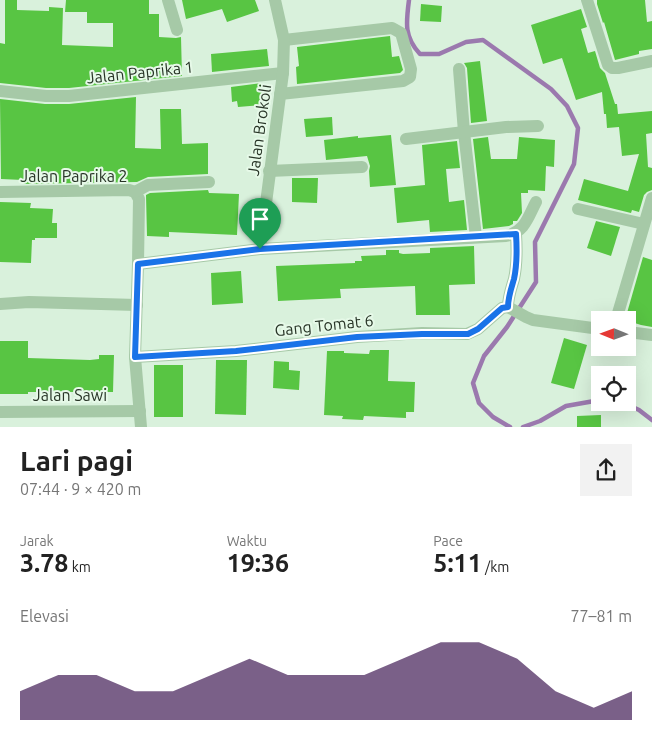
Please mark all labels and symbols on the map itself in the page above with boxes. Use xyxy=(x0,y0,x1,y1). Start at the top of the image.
street label: Jalan Paprika 1 xyxy=(86,57,194,87)
street label: Jalan Brokoli xyxy=(244,83,274,177)
street label: Jalan Paprika 2 xyxy=(20,167,128,185)
pin xyxy=(239,198,281,249)
street label: Gang Tomat 6 xyxy=(274,311,374,339)
north arrow xyxy=(591,311,636,356)
street label: Jalan Sawi xyxy=(33,386,107,404)

